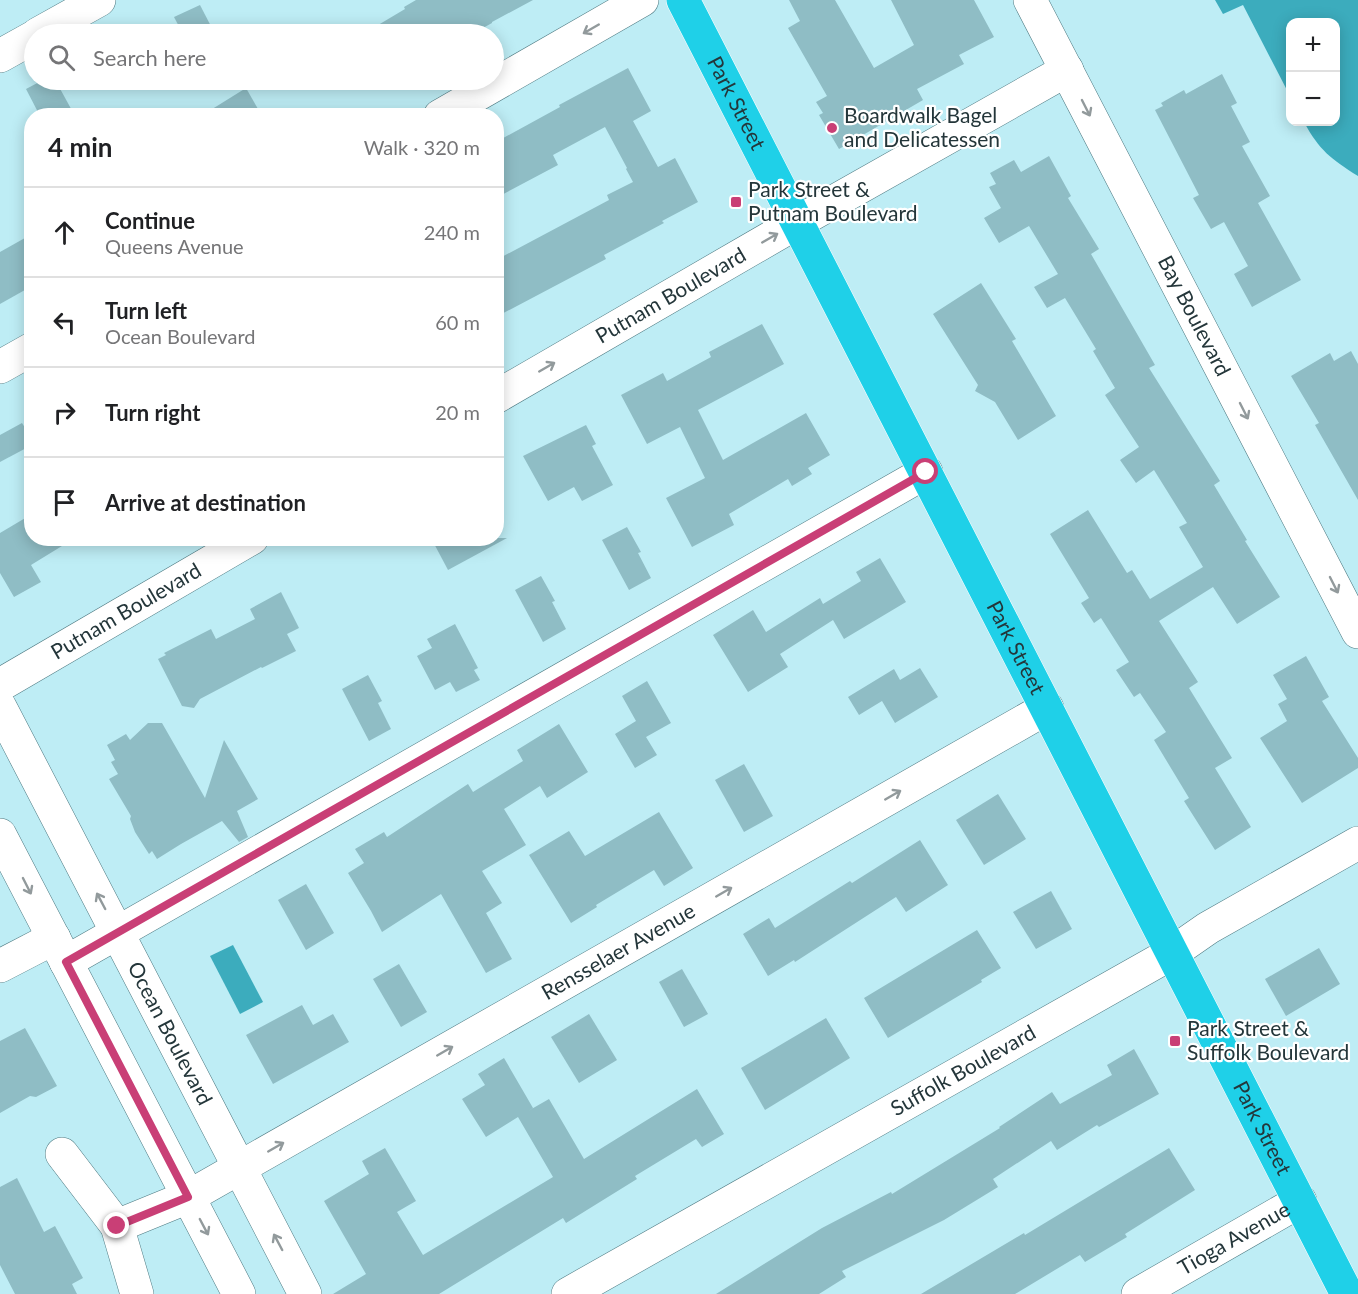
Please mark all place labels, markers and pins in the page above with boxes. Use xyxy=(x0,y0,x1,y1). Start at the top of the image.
place label: Boardwalk Bagel and Delicatessen xyxy=(844,102,1000,151)
marker: Boardwalk Bagel and Delicatessen xyxy=(825,121,839,135)
place label: Park Street & Putnam Boulevard xyxy=(748,176,917,225)
marker: Park Street & Putnam Boulevard xyxy=(729,195,743,209)
place label: Park Street & Suffolk Boulevard xyxy=(1187,1015,1349,1064)
marker: Park Street & Suffolk Boulevard xyxy=(1168,1034,1182,1048)

